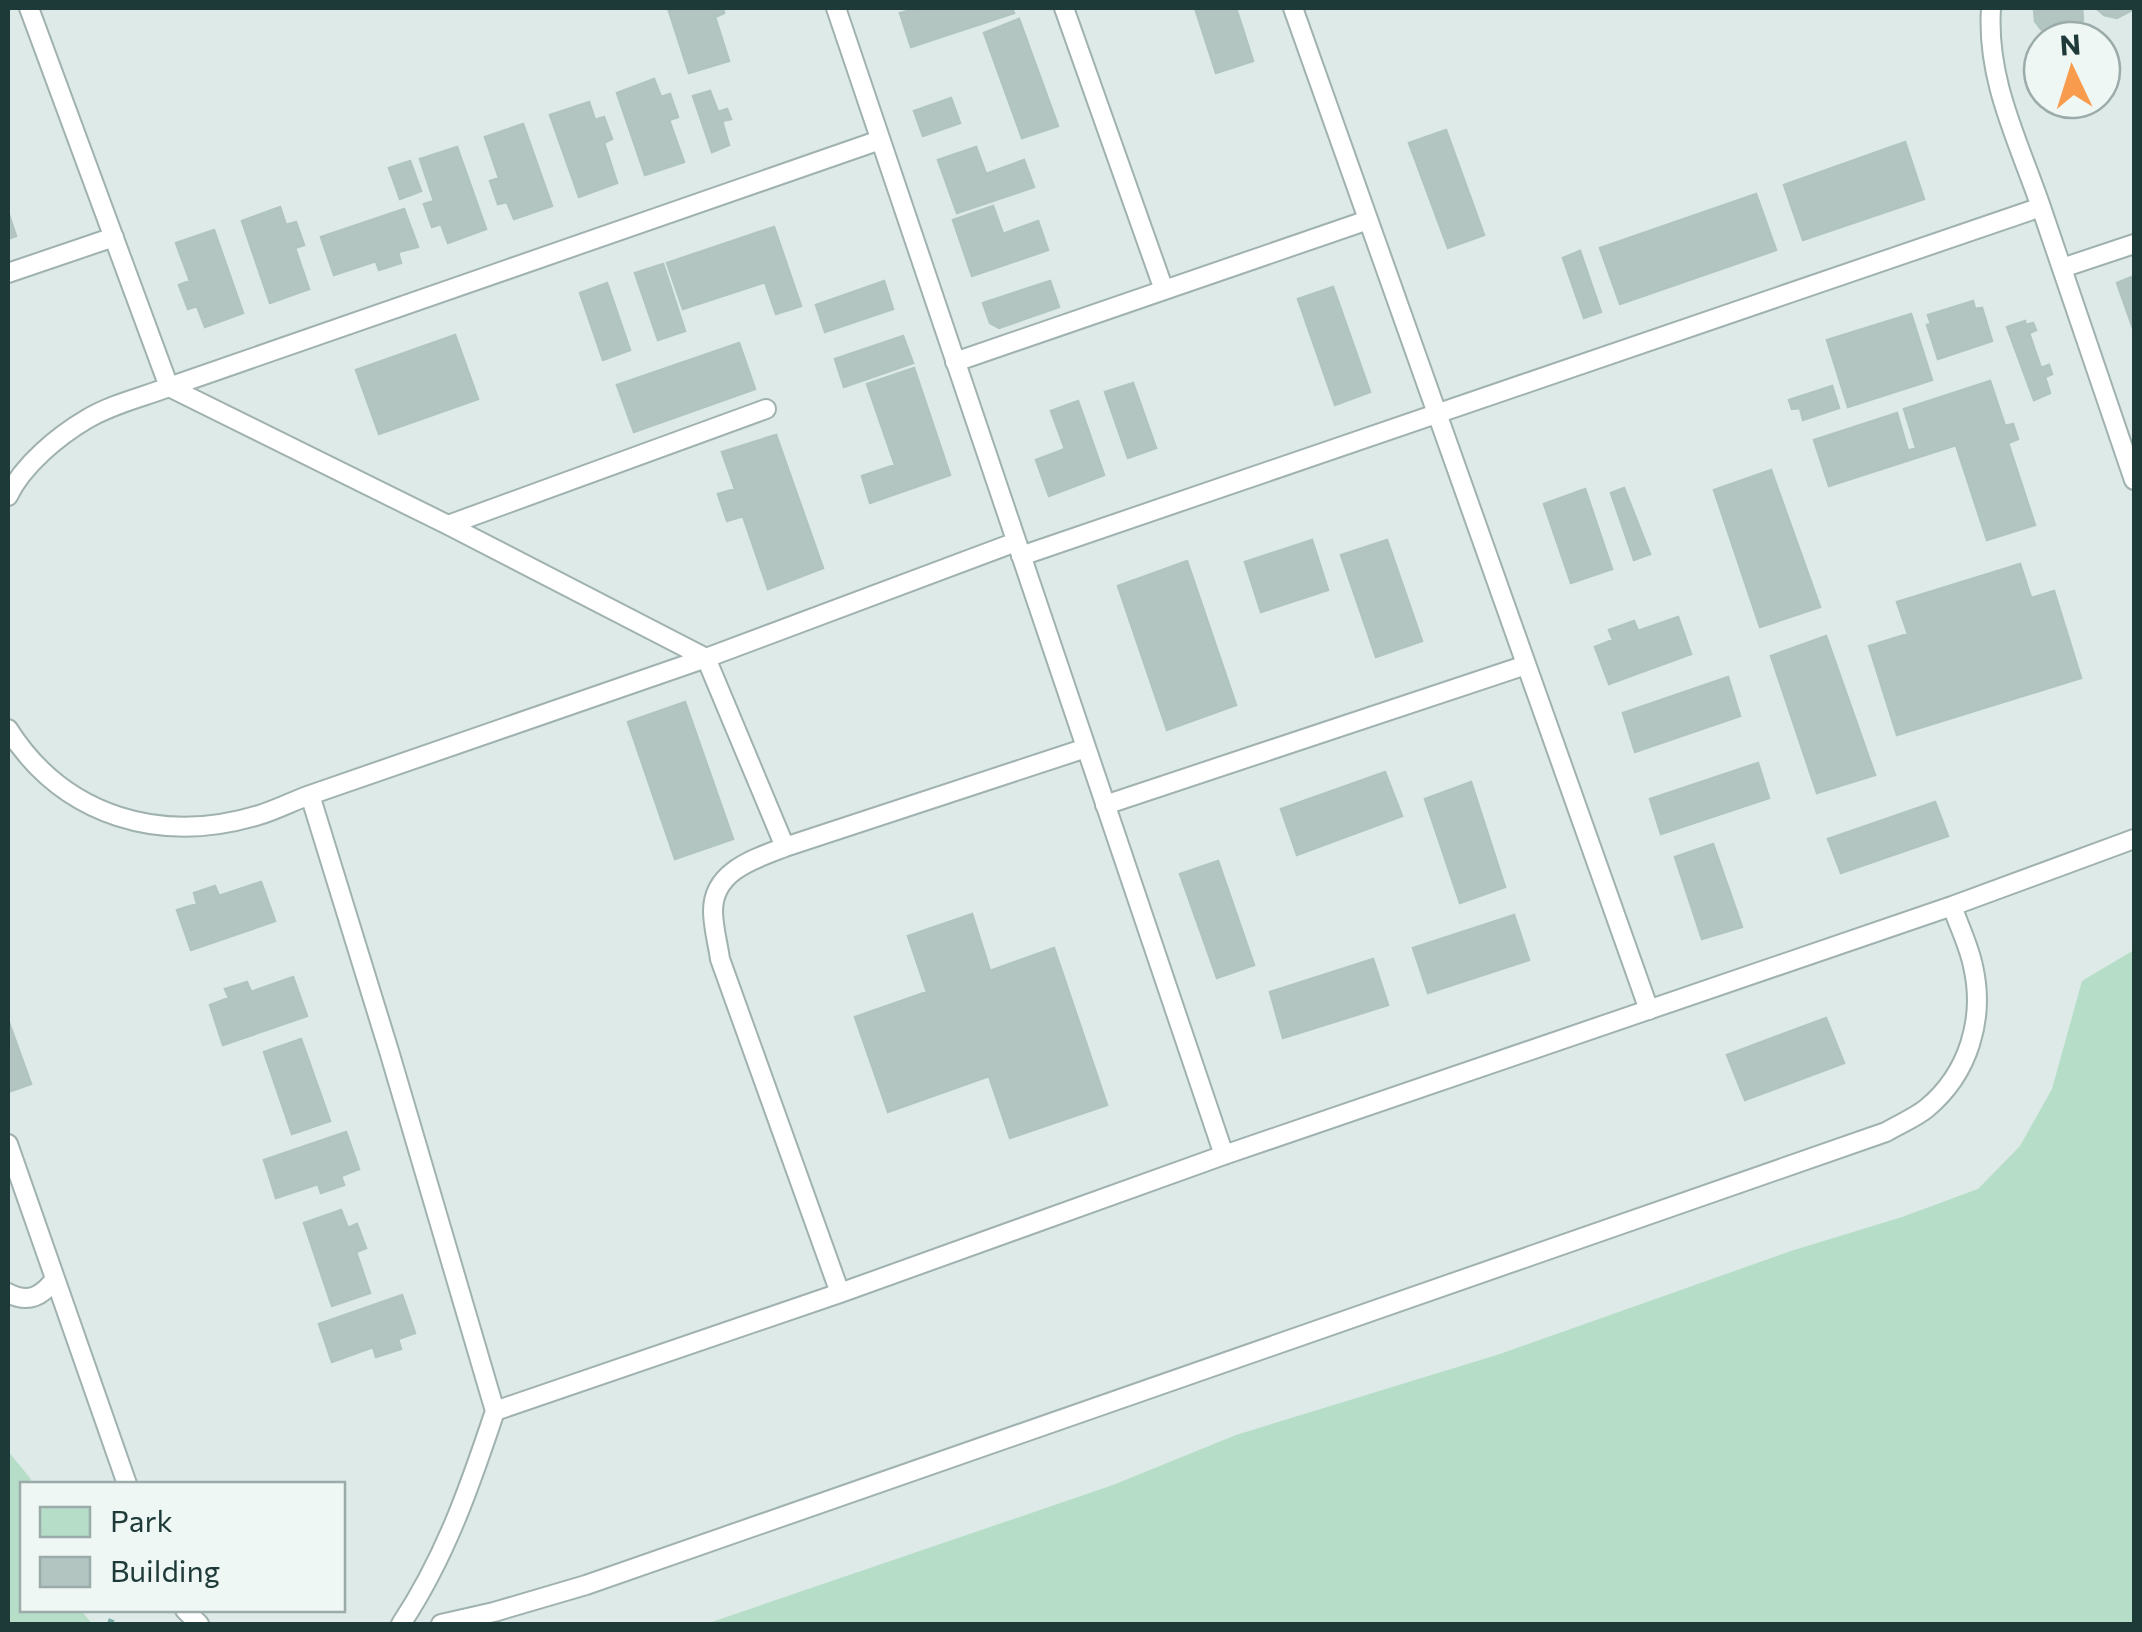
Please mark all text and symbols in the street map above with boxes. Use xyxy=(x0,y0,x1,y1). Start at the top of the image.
north arrow xyxy=(2022,20,2122,120)
text: N xyxy=(2059,26,2082,62)
legend xyxy=(20,1482,345,1612)
text: Park xyxy=(110,1501,173,1538)
text: Building xyxy=(110,1551,220,1588)

